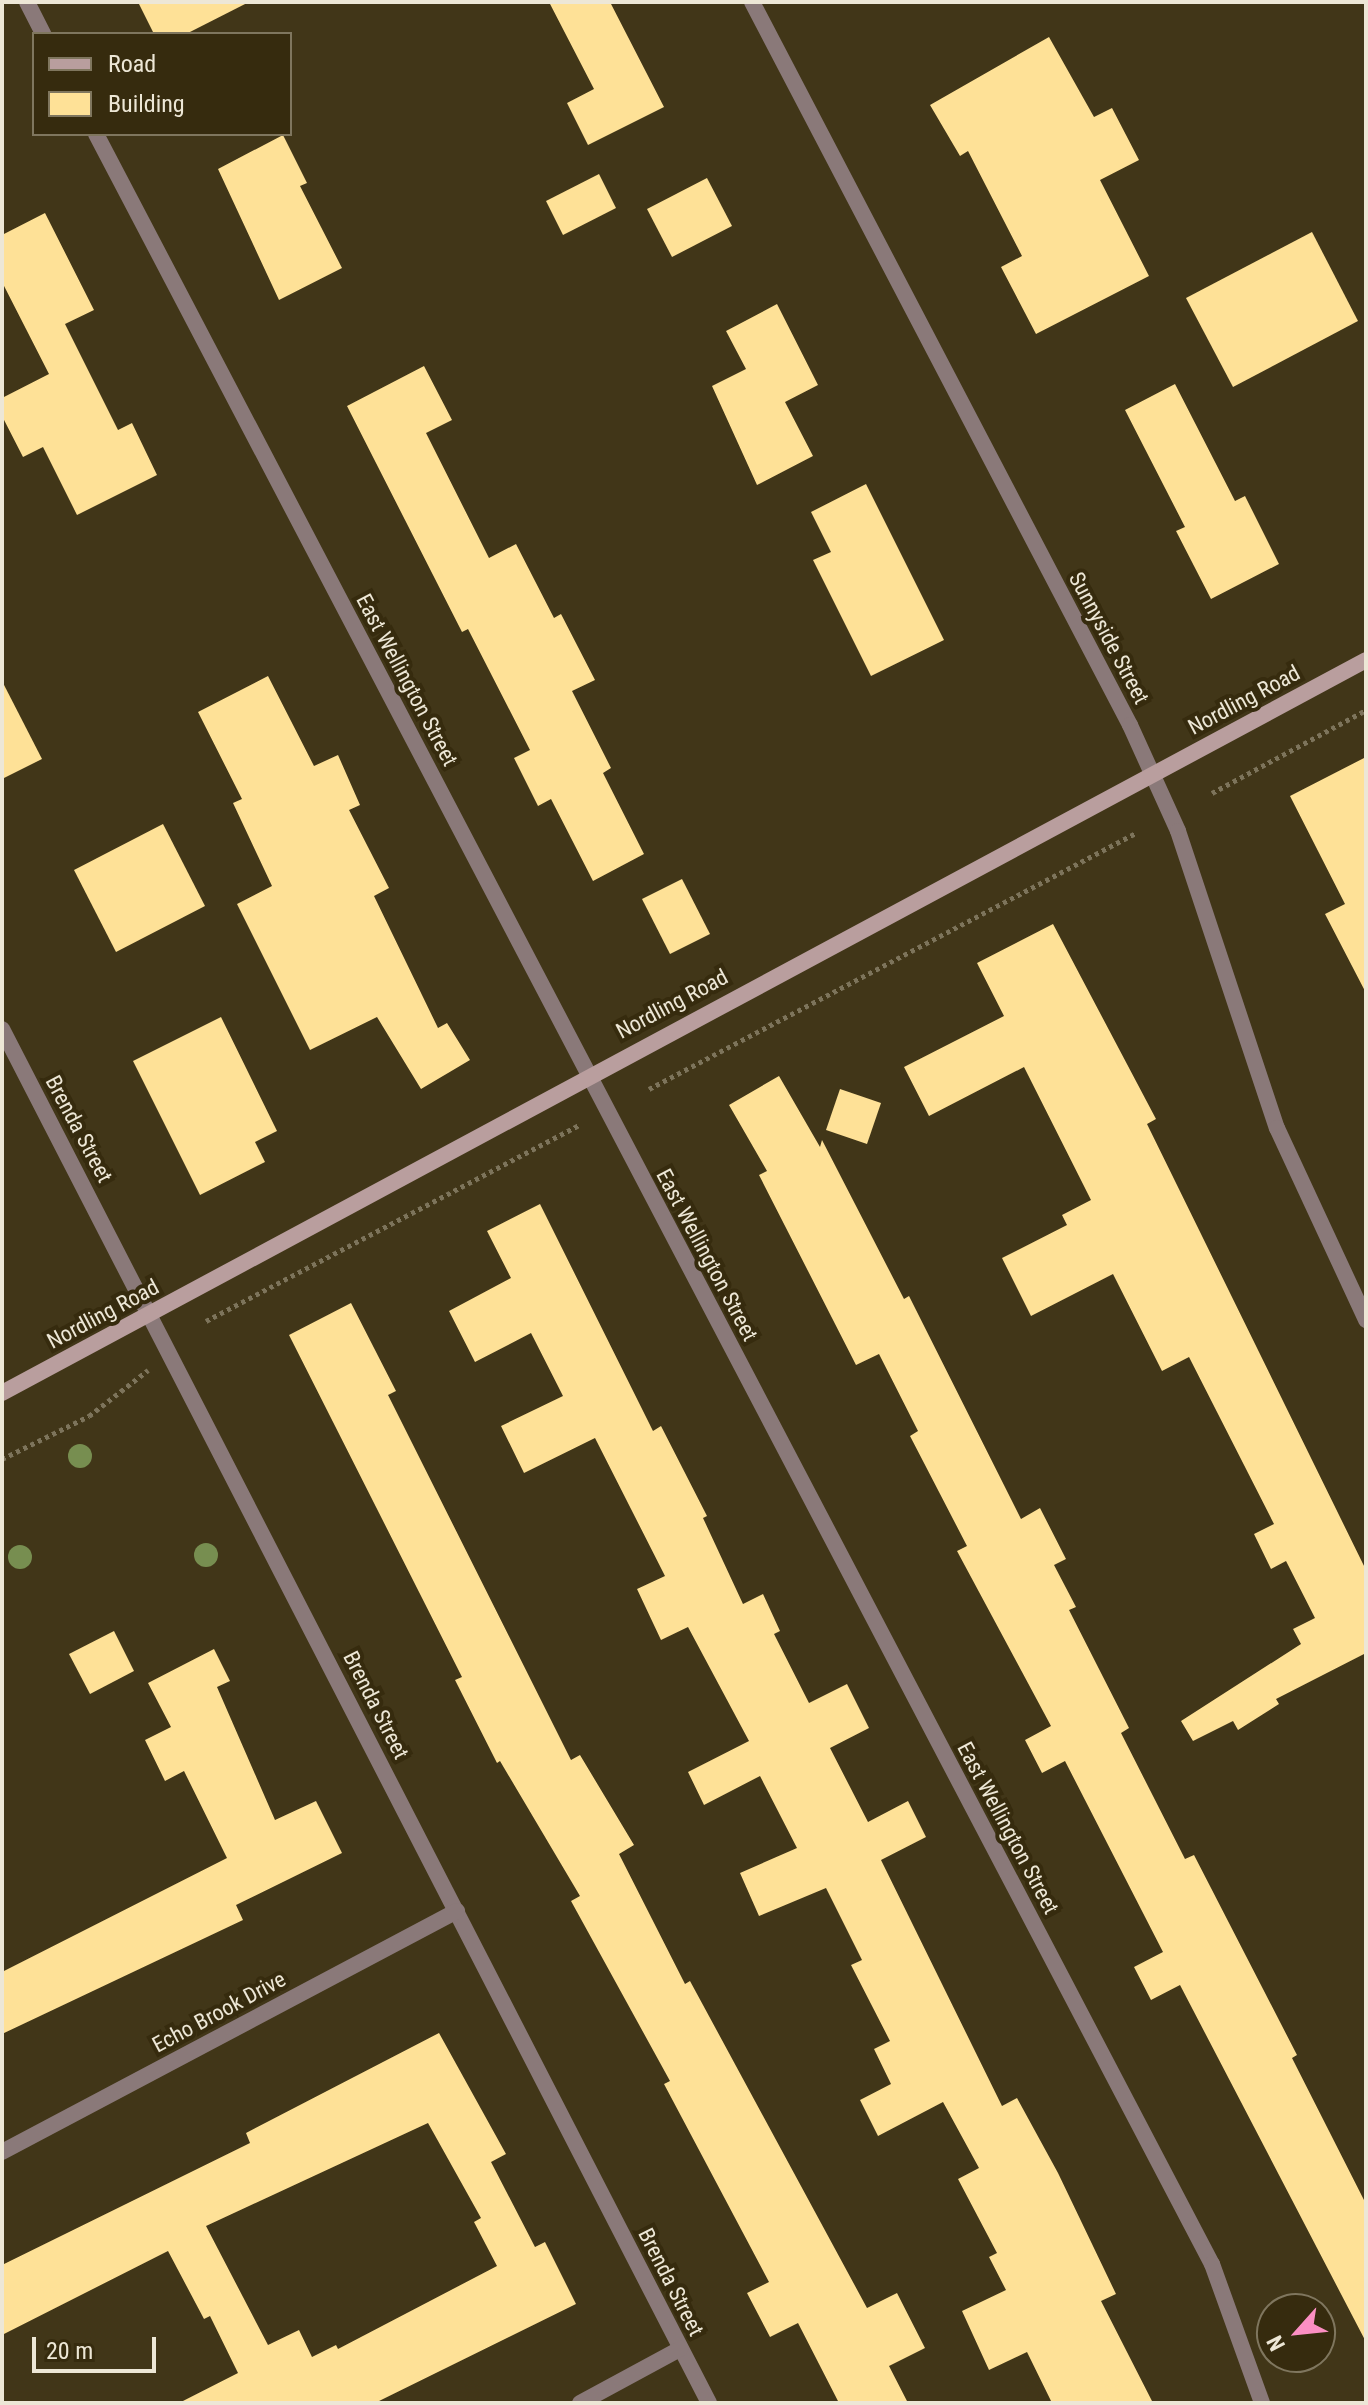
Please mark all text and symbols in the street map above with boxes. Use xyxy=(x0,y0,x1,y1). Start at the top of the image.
legend xyxy=(32,32,292,136)
text: Road xyxy=(108,50,156,78)
text: Building xyxy=(108,90,185,118)
street label: Sunnyside Street xyxy=(1063,568,1155,708)
street label: East Wellington Street xyxy=(350,589,464,771)
street label: Nordling Road xyxy=(1184,659,1304,741)
street label: Nordling Road xyxy=(612,963,732,1045)
street label: Brenda Street xyxy=(40,1071,118,1187)
street label: East Wellington Street xyxy=(650,1164,764,1346)
street label: Nordling Road xyxy=(43,1273,163,1355)
street label: Brenda Street xyxy=(338,1647,414,1763)
street label: East Wellington Street xyxy=(951,1737,1065,1919)
street label: Echo Brook Drive xyxy=(148,1966,290,2058)
street label: Brenda Street xyxy=(633,2224,709,2340)
north arrow xyxy=(1256,2293,1336,2373)
scale bar xyxy=(36,2321,160,2371)
text: N xyxy=(1262,2332,1290,2355)
text: 20 m xyxy=(46,2337,93,2365)

